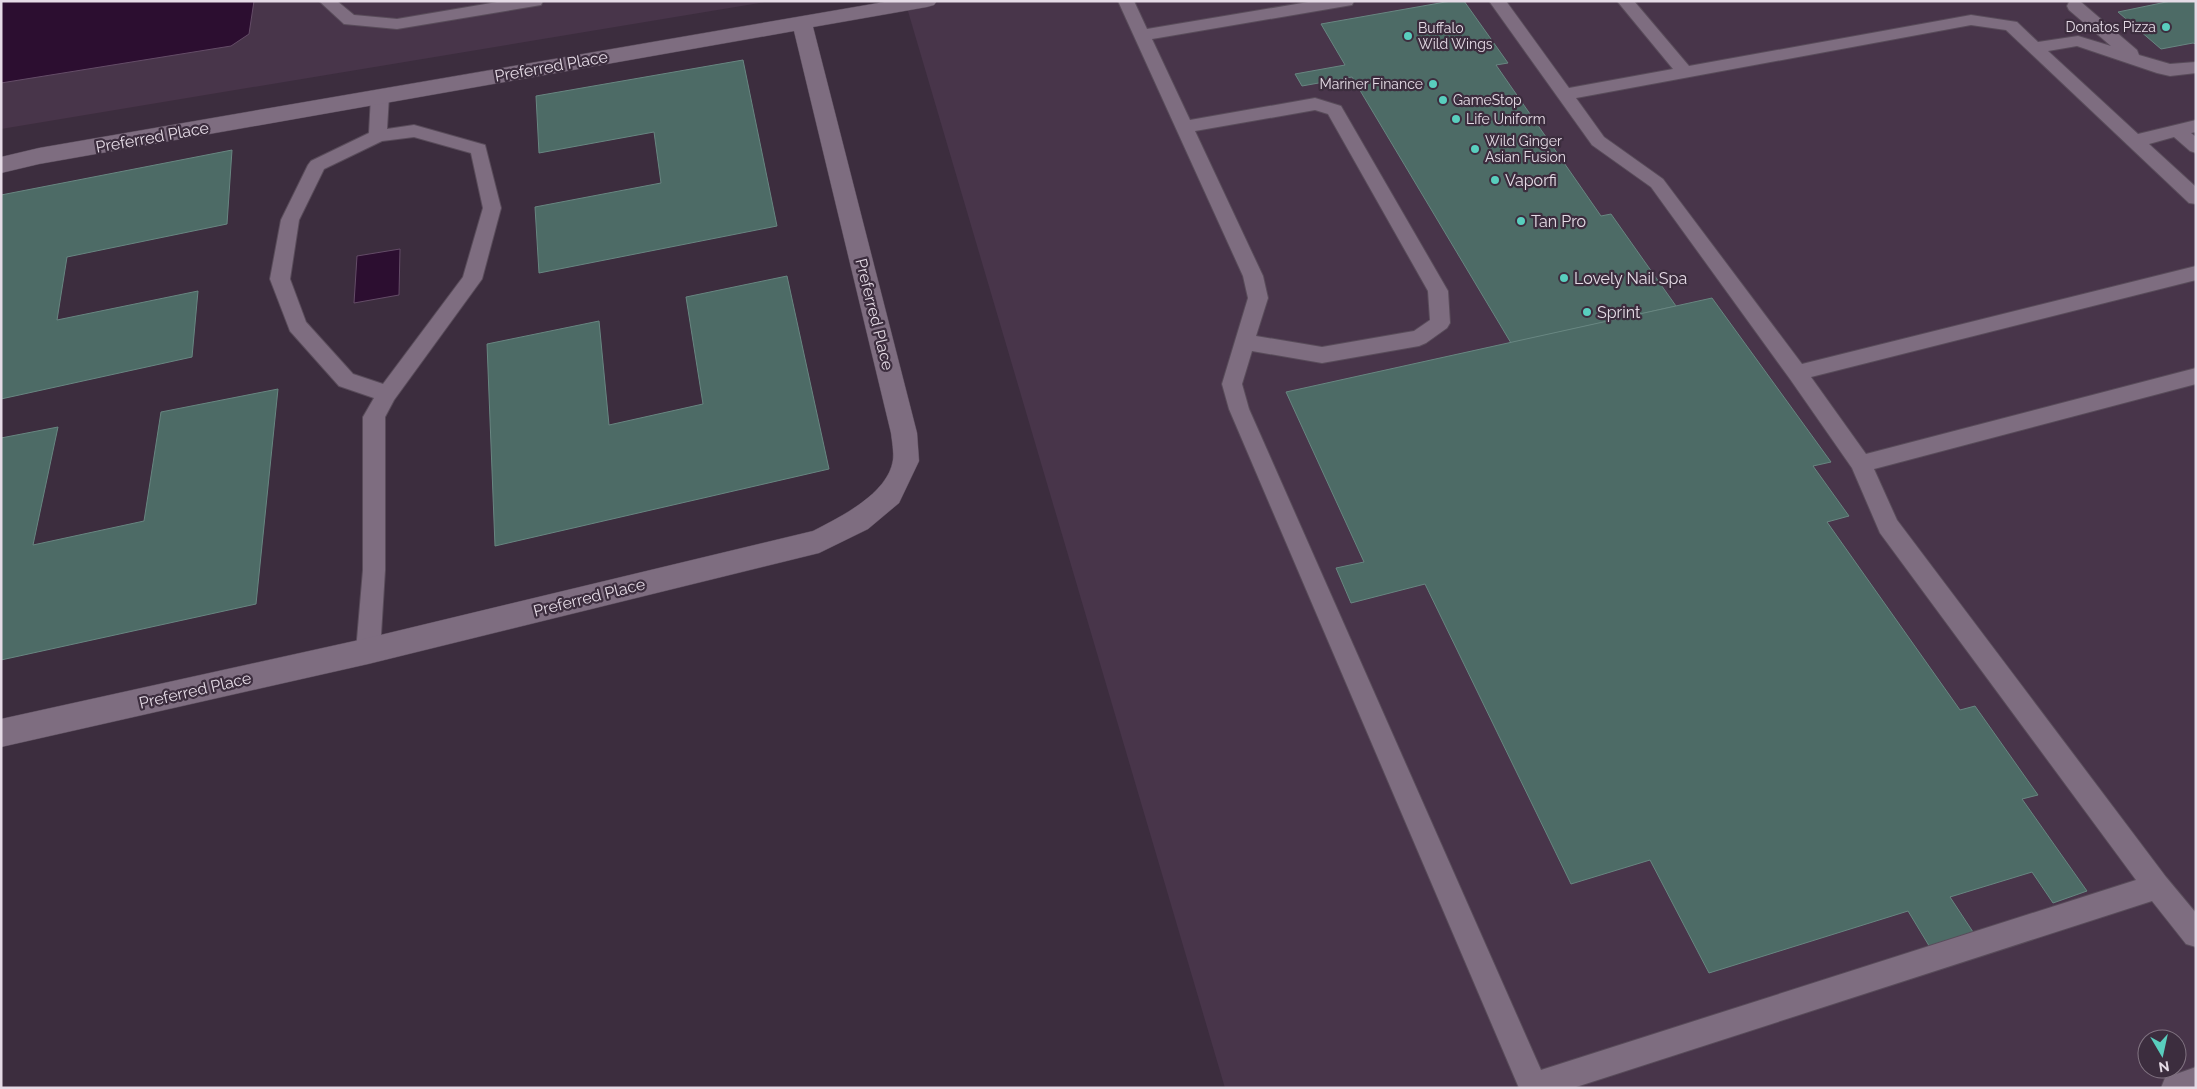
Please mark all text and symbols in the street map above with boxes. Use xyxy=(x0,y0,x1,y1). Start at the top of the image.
place label: Donatos Pizza xyxy=(2066,19,2156,35)
place label: Buffalo Wild Wings xyxy=(1418,20,1493,52)
marker: Donatos Pizza xyxy=(2160,21,2172,33)
marker: Buffalo Wild Wings xyxy=(1402,30,1414,42)
street label: Preferred Place xyxy=(493,47,609,86)
place label: Mariner Finance xyxy=(1320,76,1423,92)
marker: Mariner Finance xyxy=(1427,78,1439,90)
place label: GameStop xyxy=(1453,92,1522,108)
marker: GameStop xyxy=(1437,94,1449,106)
place label: Life Uniform xyxy=(1466,111,1546,127)
marker: Life Uniform xyxy=(1450,113,1462,125)
street label: Preferred Place xyxy=(94,118,210,157)
place label: Wild Ginger Asian Fusion xyxy=(1485,133,1566,165)
marker: Wild Ginger Asian Fusion xyxy=(1469,143,1481,155)
place label: Vaporfi xyxy=(1505,171,1557,190)
marker: Vaporfi xyxy=(1489,174,1501,186)
place label: Tan Pro xyxy=(1531,212,1586,231)
marker: Tan Pro xyxy=(1515,215,1527,227)
street label: Preferred Place xyxy=(851,256,898,372)
place label: Lovely Nail Spa xyxy=(1574,269,1687,288)
marker: Lovely Nail Spa xyxy=(1558,272,1570,284)
place label: Sprint xyxy=(1597,303,1641,322)
marker: Sprint xyxy=(1581,306,1593,318)
street label: Preferred Place xyxy=(531,574,647,621)
street label: Preferred Place xyxy=(137,668,253,713)
north arrow xyxy=(2137,1029,2187,1079)
text: N xyxy=(2158,1058,2171,1076)

